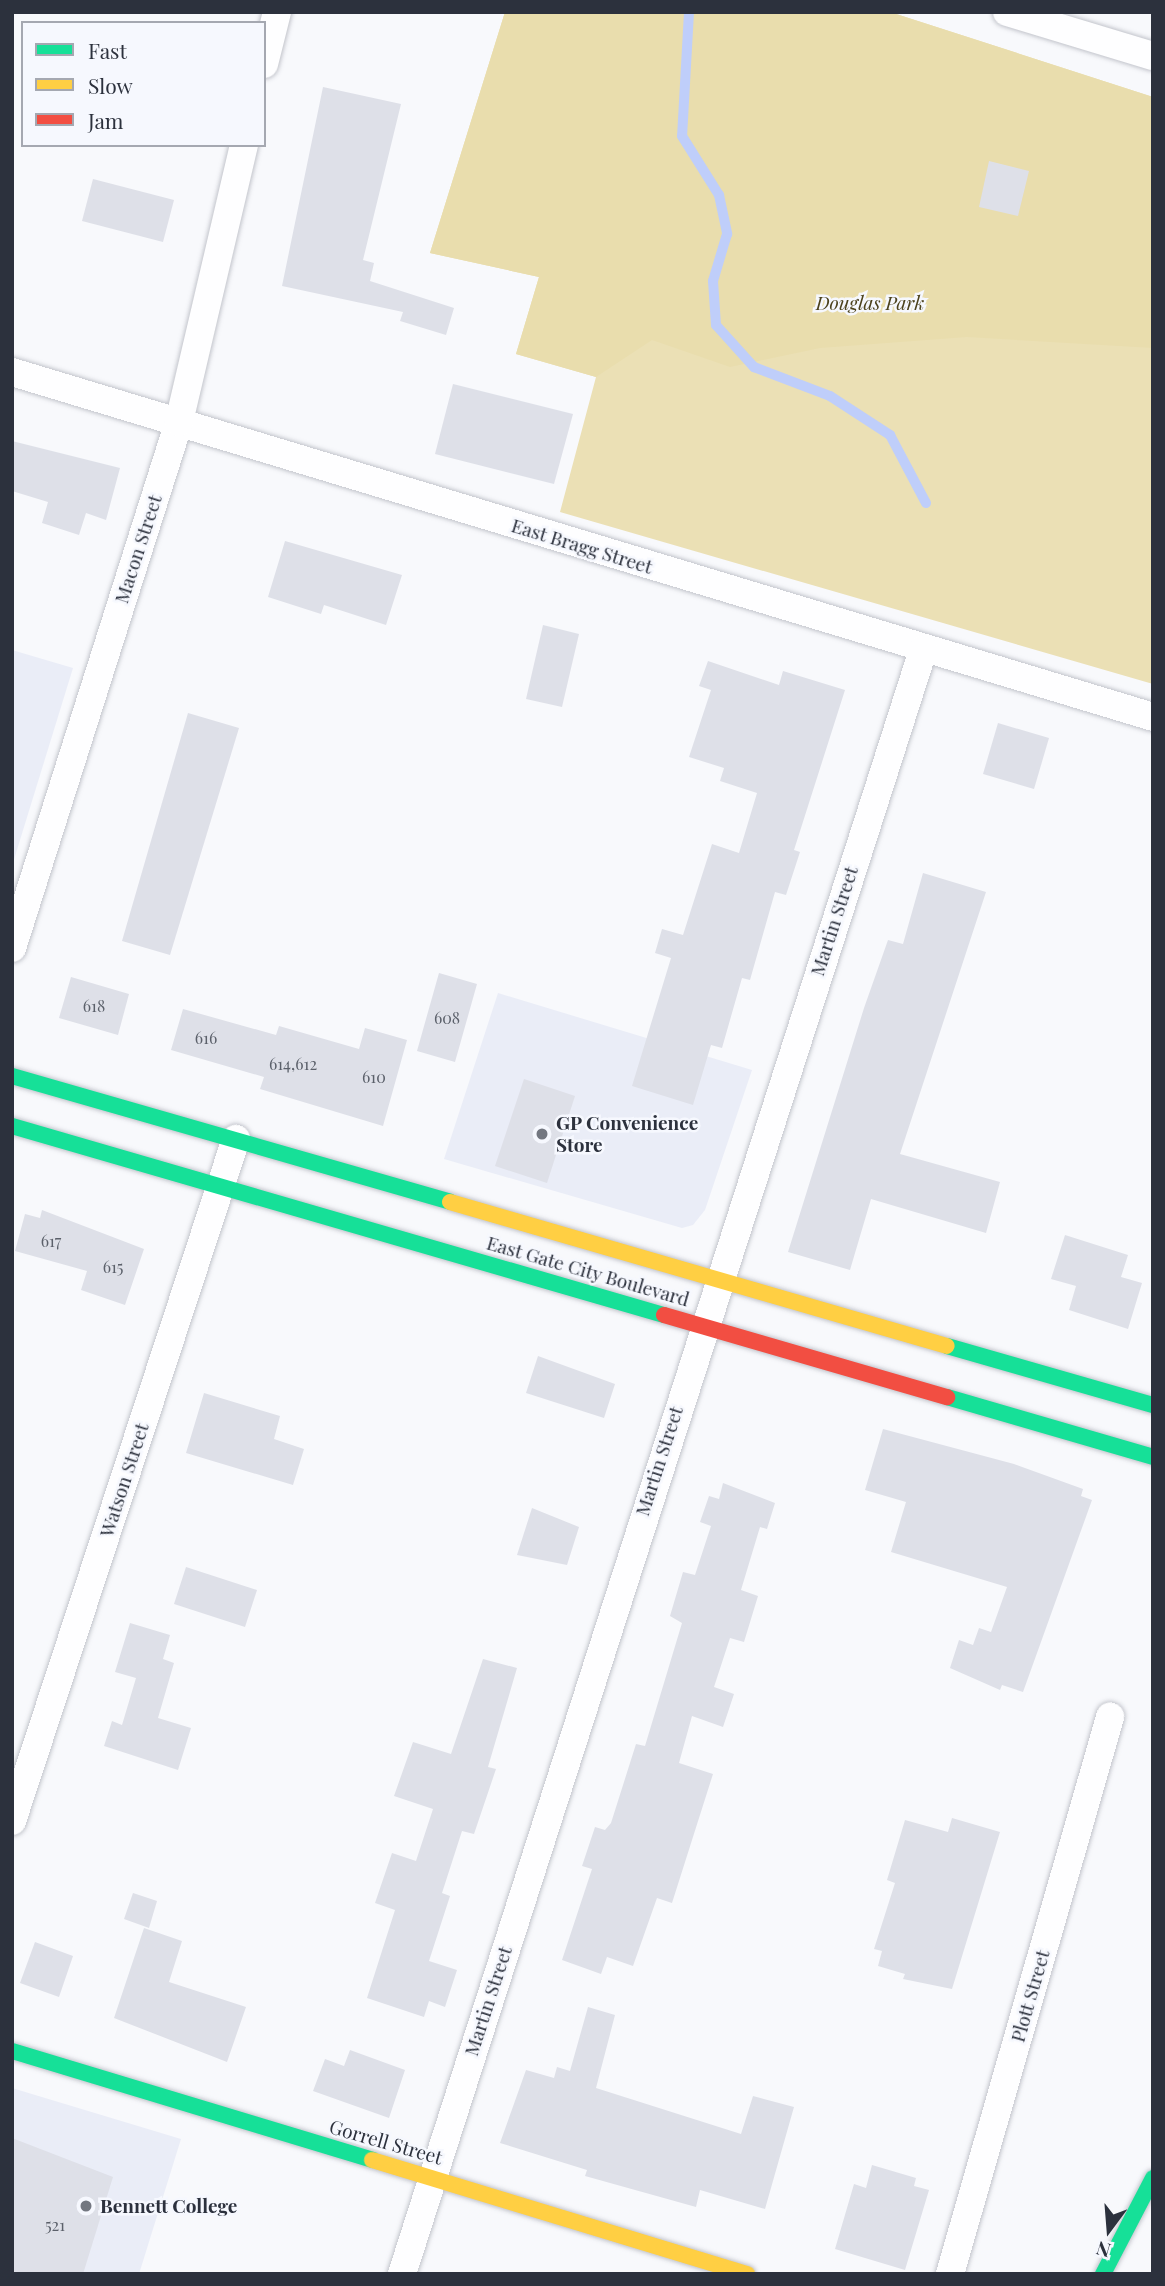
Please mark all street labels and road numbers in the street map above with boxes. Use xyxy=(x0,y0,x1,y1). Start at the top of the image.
street label: Macon Street xyxy=(110,492,166,606)
street label: East Bragg Street xyxy=(509,514,655,578)
street label: Martin Street xyxy=(806,863,862,979)
street label: East Gate City Boulevard xyxy=(484,1231,692,1311)
street label: Martin Street xyxy=(631,1403,687,1519)
street label: Watson Street xyxy=(95,1420,153,1540)
street label: Martin Street xyxy=(460,1943,516,2059)
street label: Plott Street xyxy=(1006,1947,1054,2045)
street label: Gorrell Street xyxy=(327,2115,445,2169)

